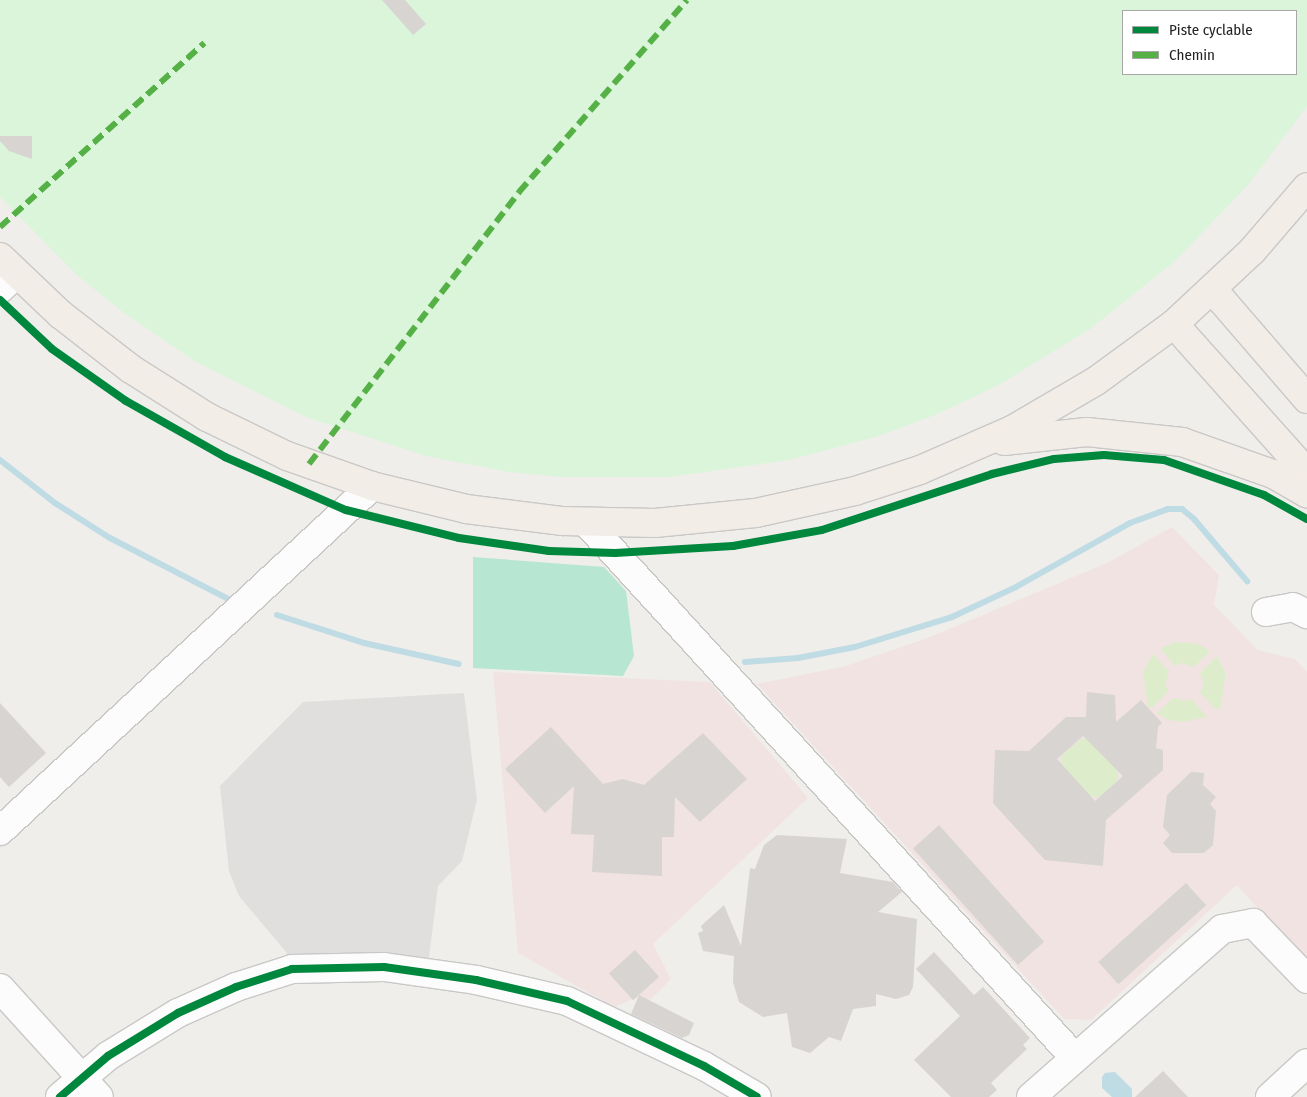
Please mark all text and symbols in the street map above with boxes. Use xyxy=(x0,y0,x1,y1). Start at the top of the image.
legend xyxy=(1122,10,1297,75)
text: Piste cyclable xyxy=(1169,21,1253,39)
text: Chemin xyxy=(1169,46,1215,64)

